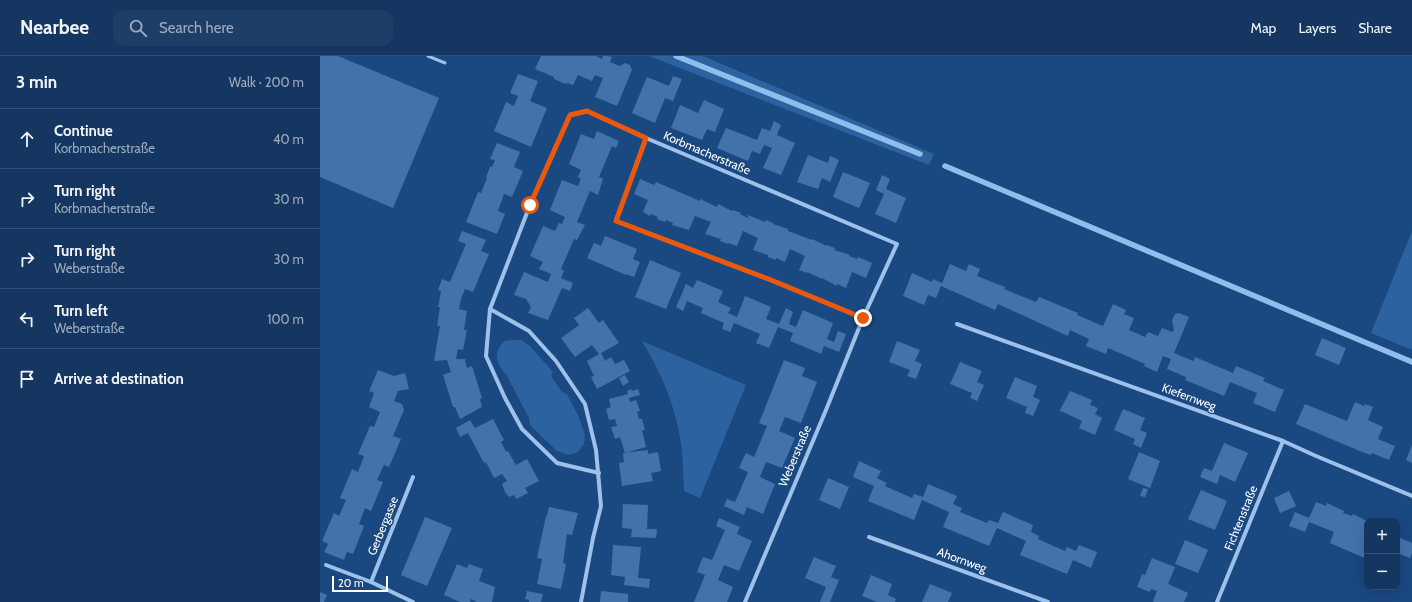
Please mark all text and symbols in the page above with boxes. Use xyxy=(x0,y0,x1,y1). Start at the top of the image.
search box xyxy=(113,10,393,46)
text: Nearbee xyxy=(20,16,89,39)
icon: search xyxy=(127,17,149,39)
text: Search here xyxy=(159,19,234,37)
text: Map xyxy=(1251,19,1276,37)
text: Layers xyxy=(1298,19,1336,37)
text: Share xyxy=(1358,19,1392,37)
text: 3 min xyxy=(16,72,57,92)
text: Walk · 200 m xyxy=(229,74,304,90)
text: Continue xyxy=(54,122,113,140)
street label: Korbmacherstraße xyxy=(661,127,753,178)
icon: ahead xyxy=(16,128,38,150)
text: 40 m xyxy=(273,131,304,147)
text: Korbmacherstraße xyxy=(54,140,155,156)
text: Turn right xyxy=(54,182,115,200)
icon: right xyxy=(16,188,38,210)
text: 30 m xyxy=(274,191,304,207)
route start xyxy=(521,196,539,214)
text: Korbmacherstraße xyxy=(54,200,155,216)
text: Turn right xyxy=(54,242,115,260)
icon: right xyxy=(16,248,38,270)
text: 30 m xyxy=(274,251,304,267)
text: Weberstraße xyxy=(54,260,125,276)
text: Turn left xyxy=(54,302,108,320)
icon: left xyxy=(16,308,38,330)
route end xyxy=(854,309,872,327)
text: 100 m xyxy=(267,311,304,327)
text: Weberstraße xyxy=(54,320,125,336)
icon: arrive xyxy=(16,368,38,390)
text: Arrive at destination xyxy=(54,370,184,388)
street label: Kiefernweg xyxy=(1160,380,1219,414)
street label: Weberstraße xyxy=(775,423,814,489)
street label: Fichtenstraße xyxy=(1221,483,1260,553)
street label: Gerbergasse xyxy=(364,494,401,557)
map controls xyxy=(1364,518,1400,590)
button: + xyxy=(1364,518,1400,554)
street label: Ahornweg xyxy=(935,544,990,576)
button: − xyxy=(1364,554,1400,590)
scale bar xyxy=(332,574,388,593)
text: 20 m xyxy=(338,576,364,590)

